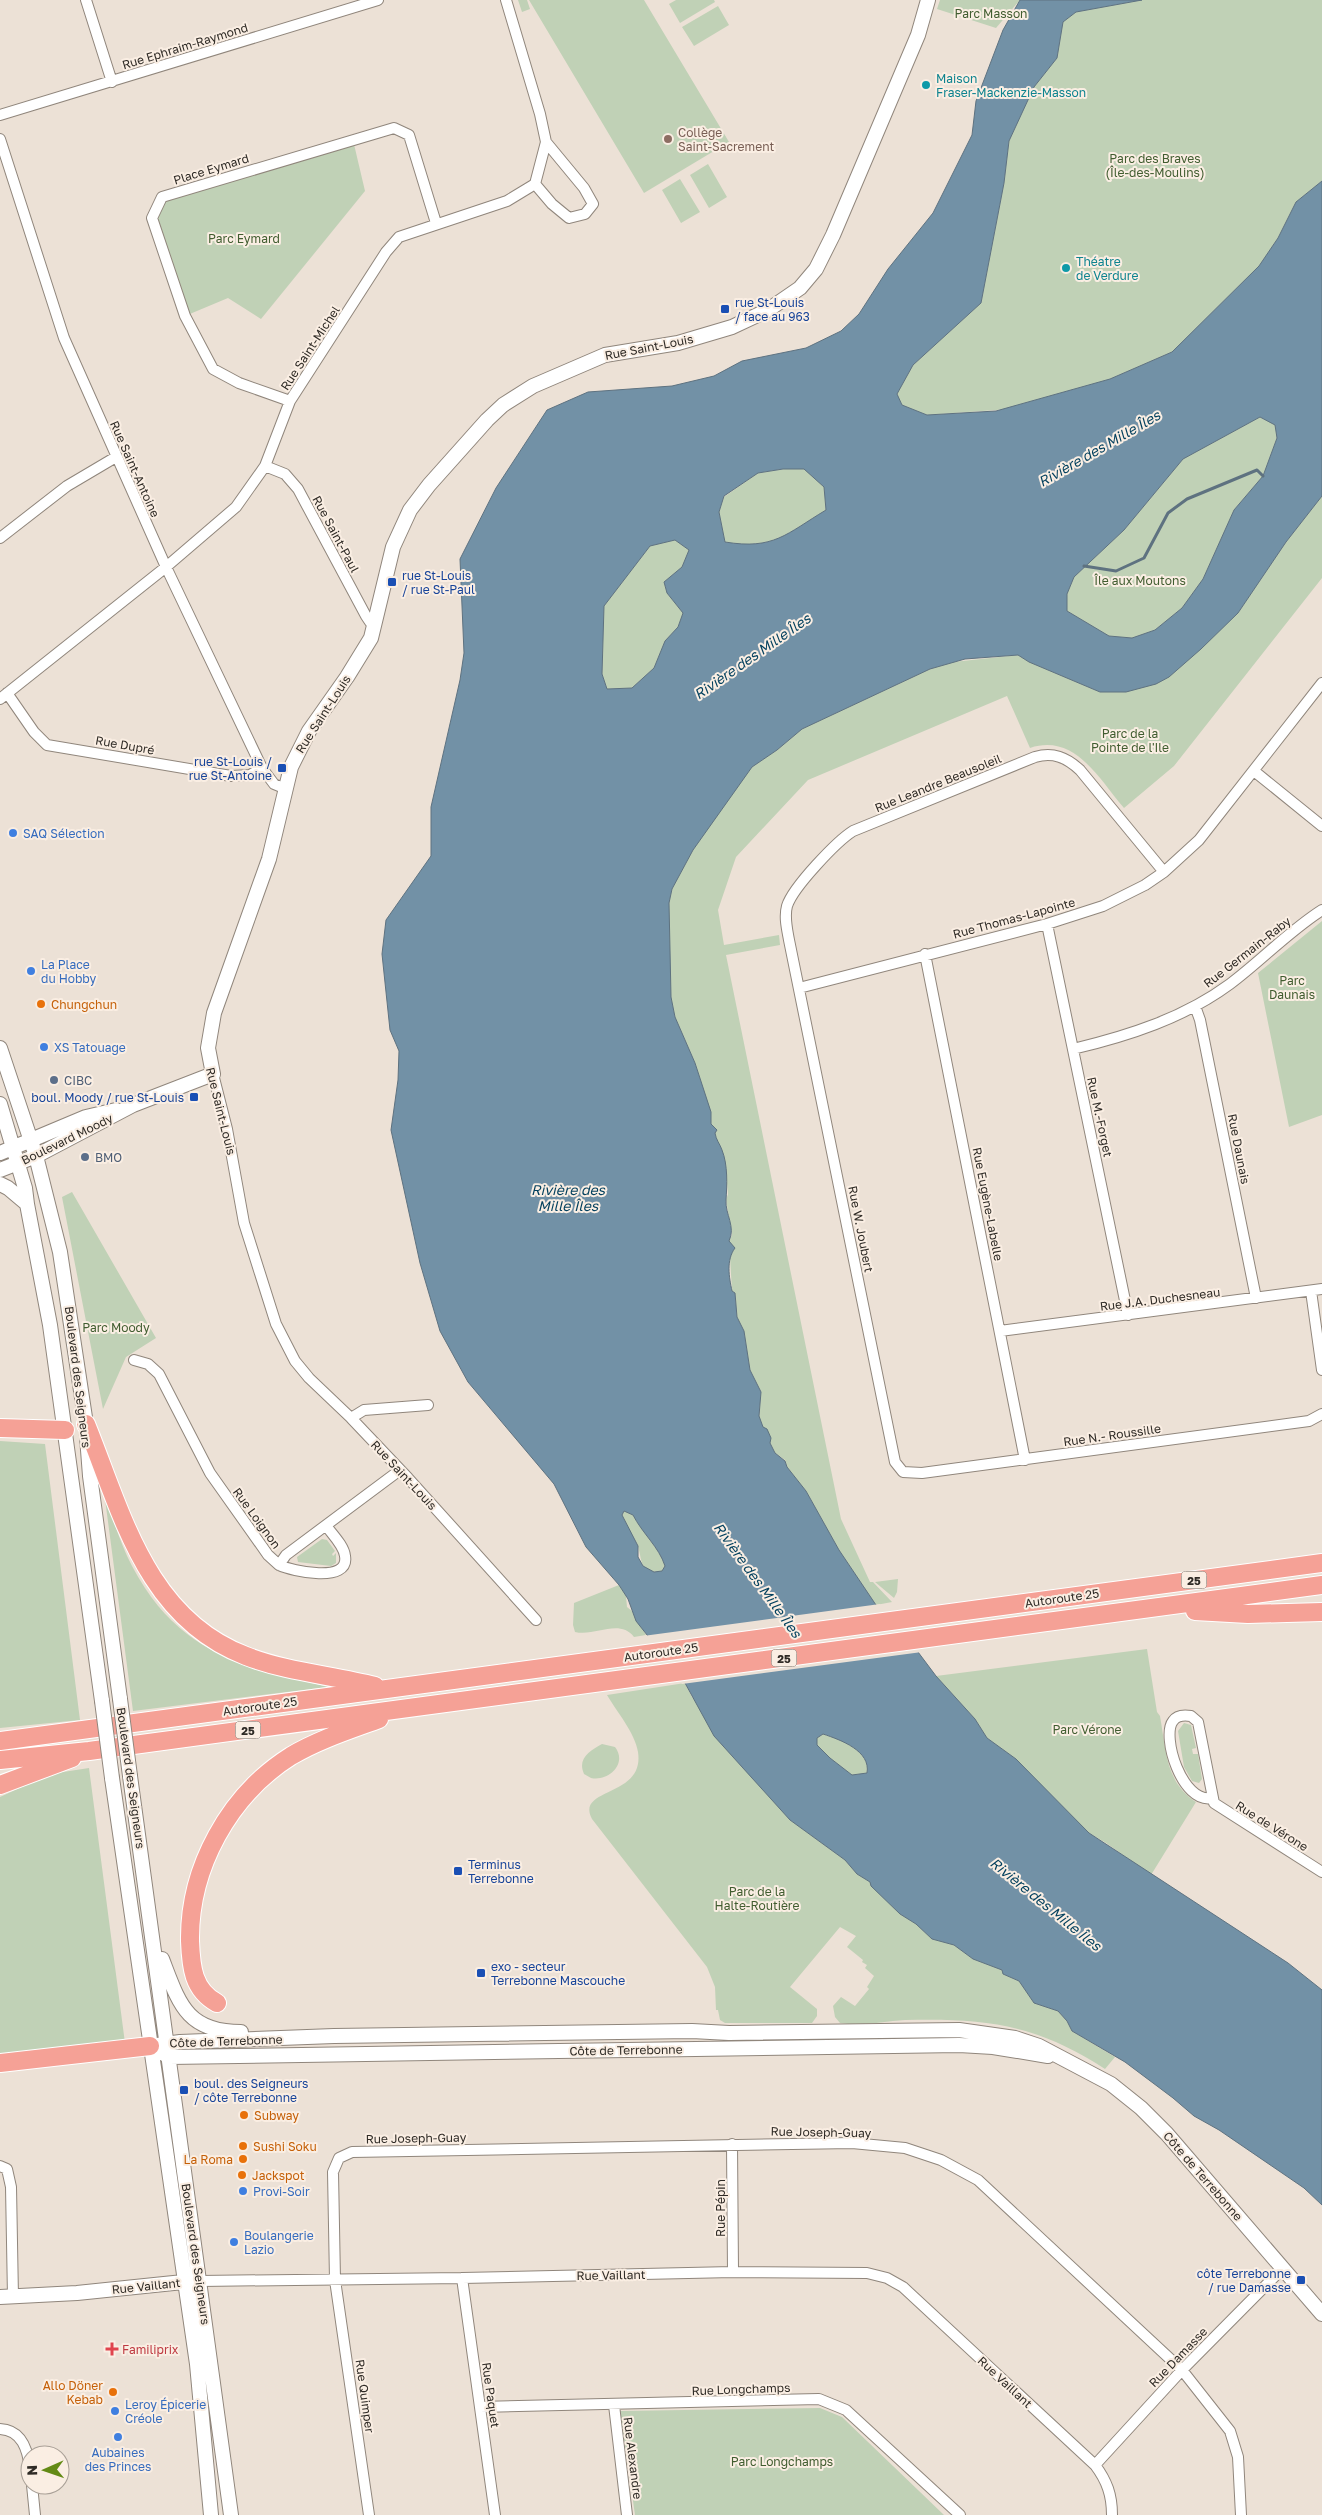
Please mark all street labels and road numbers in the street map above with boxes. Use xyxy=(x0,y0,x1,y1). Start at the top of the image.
street label: Rue Ephraim-Raymond xyxy=(120,20,250,72)
street label: Place Eymard xyxy=(171,150,251,188)
street label: Rue Saint-Michel xyxy=(277,303,343,393)
street label: Rue Saint-Louis xyxy=(603,331,695,363)
street label: Rue Saint-Antoine xyxy=(107,418,163,520)
street label: Rue Saint-Paul xyxy=(309,493,363,575)
street label: Rue Saint-Louis xyxy=(292,672,354,756)
street label: Rue Dupré xyxy=(94,732,156,758)
street label: Rue Leandre Beausoleil xyxy=(873,751,1004,815)
street label: Rue Thomas-Lapointe xyxy=(951,894,1077,942)
street label: Rue Germain-Raby xyxy=(1200,913,1294,991)
street label: Rue Saint-Louis xyxy=(203,1066,239,1156)
street label: Rue M.-Forget xyxy=(1084,1076,1116,1159)
street label: Boulevard Moody xyxy=(19,1110,115,1168)
street label: Rue Daunais xyxy=(1225,1113,1253,1185)
street label: Rue Eugène-Labelle xyxy=(970,1146,1006,1262)
street label: Rue W. Joubert xyxy=(845,1185,877,1274)
street label: Rue J.A. Duchesneau xyxy=(1099,1284,1221,1314)
street label: Boulevard des Seigneurs xyxy=(62,1305,94,1449)
street label: Rue N.- Roussille xyxy=(1062,1421,1162,1449)
street label: Rue Saint-Louis xyxy=(368,1437,440,1513)
street label: Rue Loignon xyxy=(230,1485,284,1551)
road number: 25 xyxy=(1182,1572,1206,1588)
street label: Autoroute 25 xyxy=(1024,1585,1100,1611)
street label: Autoroute 25 xyxy=(623,1639,699,1665)
road number: 25 xyxy=(772,1650,796,1666)
street label: Autoroute 25 xyxy=(222,1693,298,1719)
street label: Boulevard des Seigneurs xyxy=(114,1706,148,1850)
road number: 25 xyxy=(236,1722,260,1738)
street label: Rue de Vérone xyxy=(1233,1798,1311,1854)
street label: Côte de Terrebonne xyxy=(169,2032,283,2050)
street label: Côte de Terrebonne xyxy=(569,2042,683,2058)
street label: Rue Joseph-Guay xyxy=(771,2124,872,2140)
street label: Côte de Terrebonne xyxy=(1160,2128,1246,2224)
street label: Rue Joseph-Guay xyxy=(366,2130,467,2146)
street label: Rue Pépin xyxy=(713,2179,728,2237)
street label: Boulevard des Seigneurs xyxy=(179,2182,213,2326)
street label: Rue Vaillant xyxy=(576,2267,646,2283)
street label: Rue Vaillant xyxy=(111,2275,181,2297)
street label: Rue Damasse xyxy=(1146,2324,1210,2390)
street label: Rue Vaillant xyxy=(975,2353,1035,2411)
street label: Rue Quimper xyxy=(352,2358,378,2434)
street label: Rue Paquet xyxy=(479,2361,503,2429)
street label: Rue Longchamps xyxy=(691,2380,791,2398)
street label: Rue Alexandre xyxy=(621,2416,646,2500)

